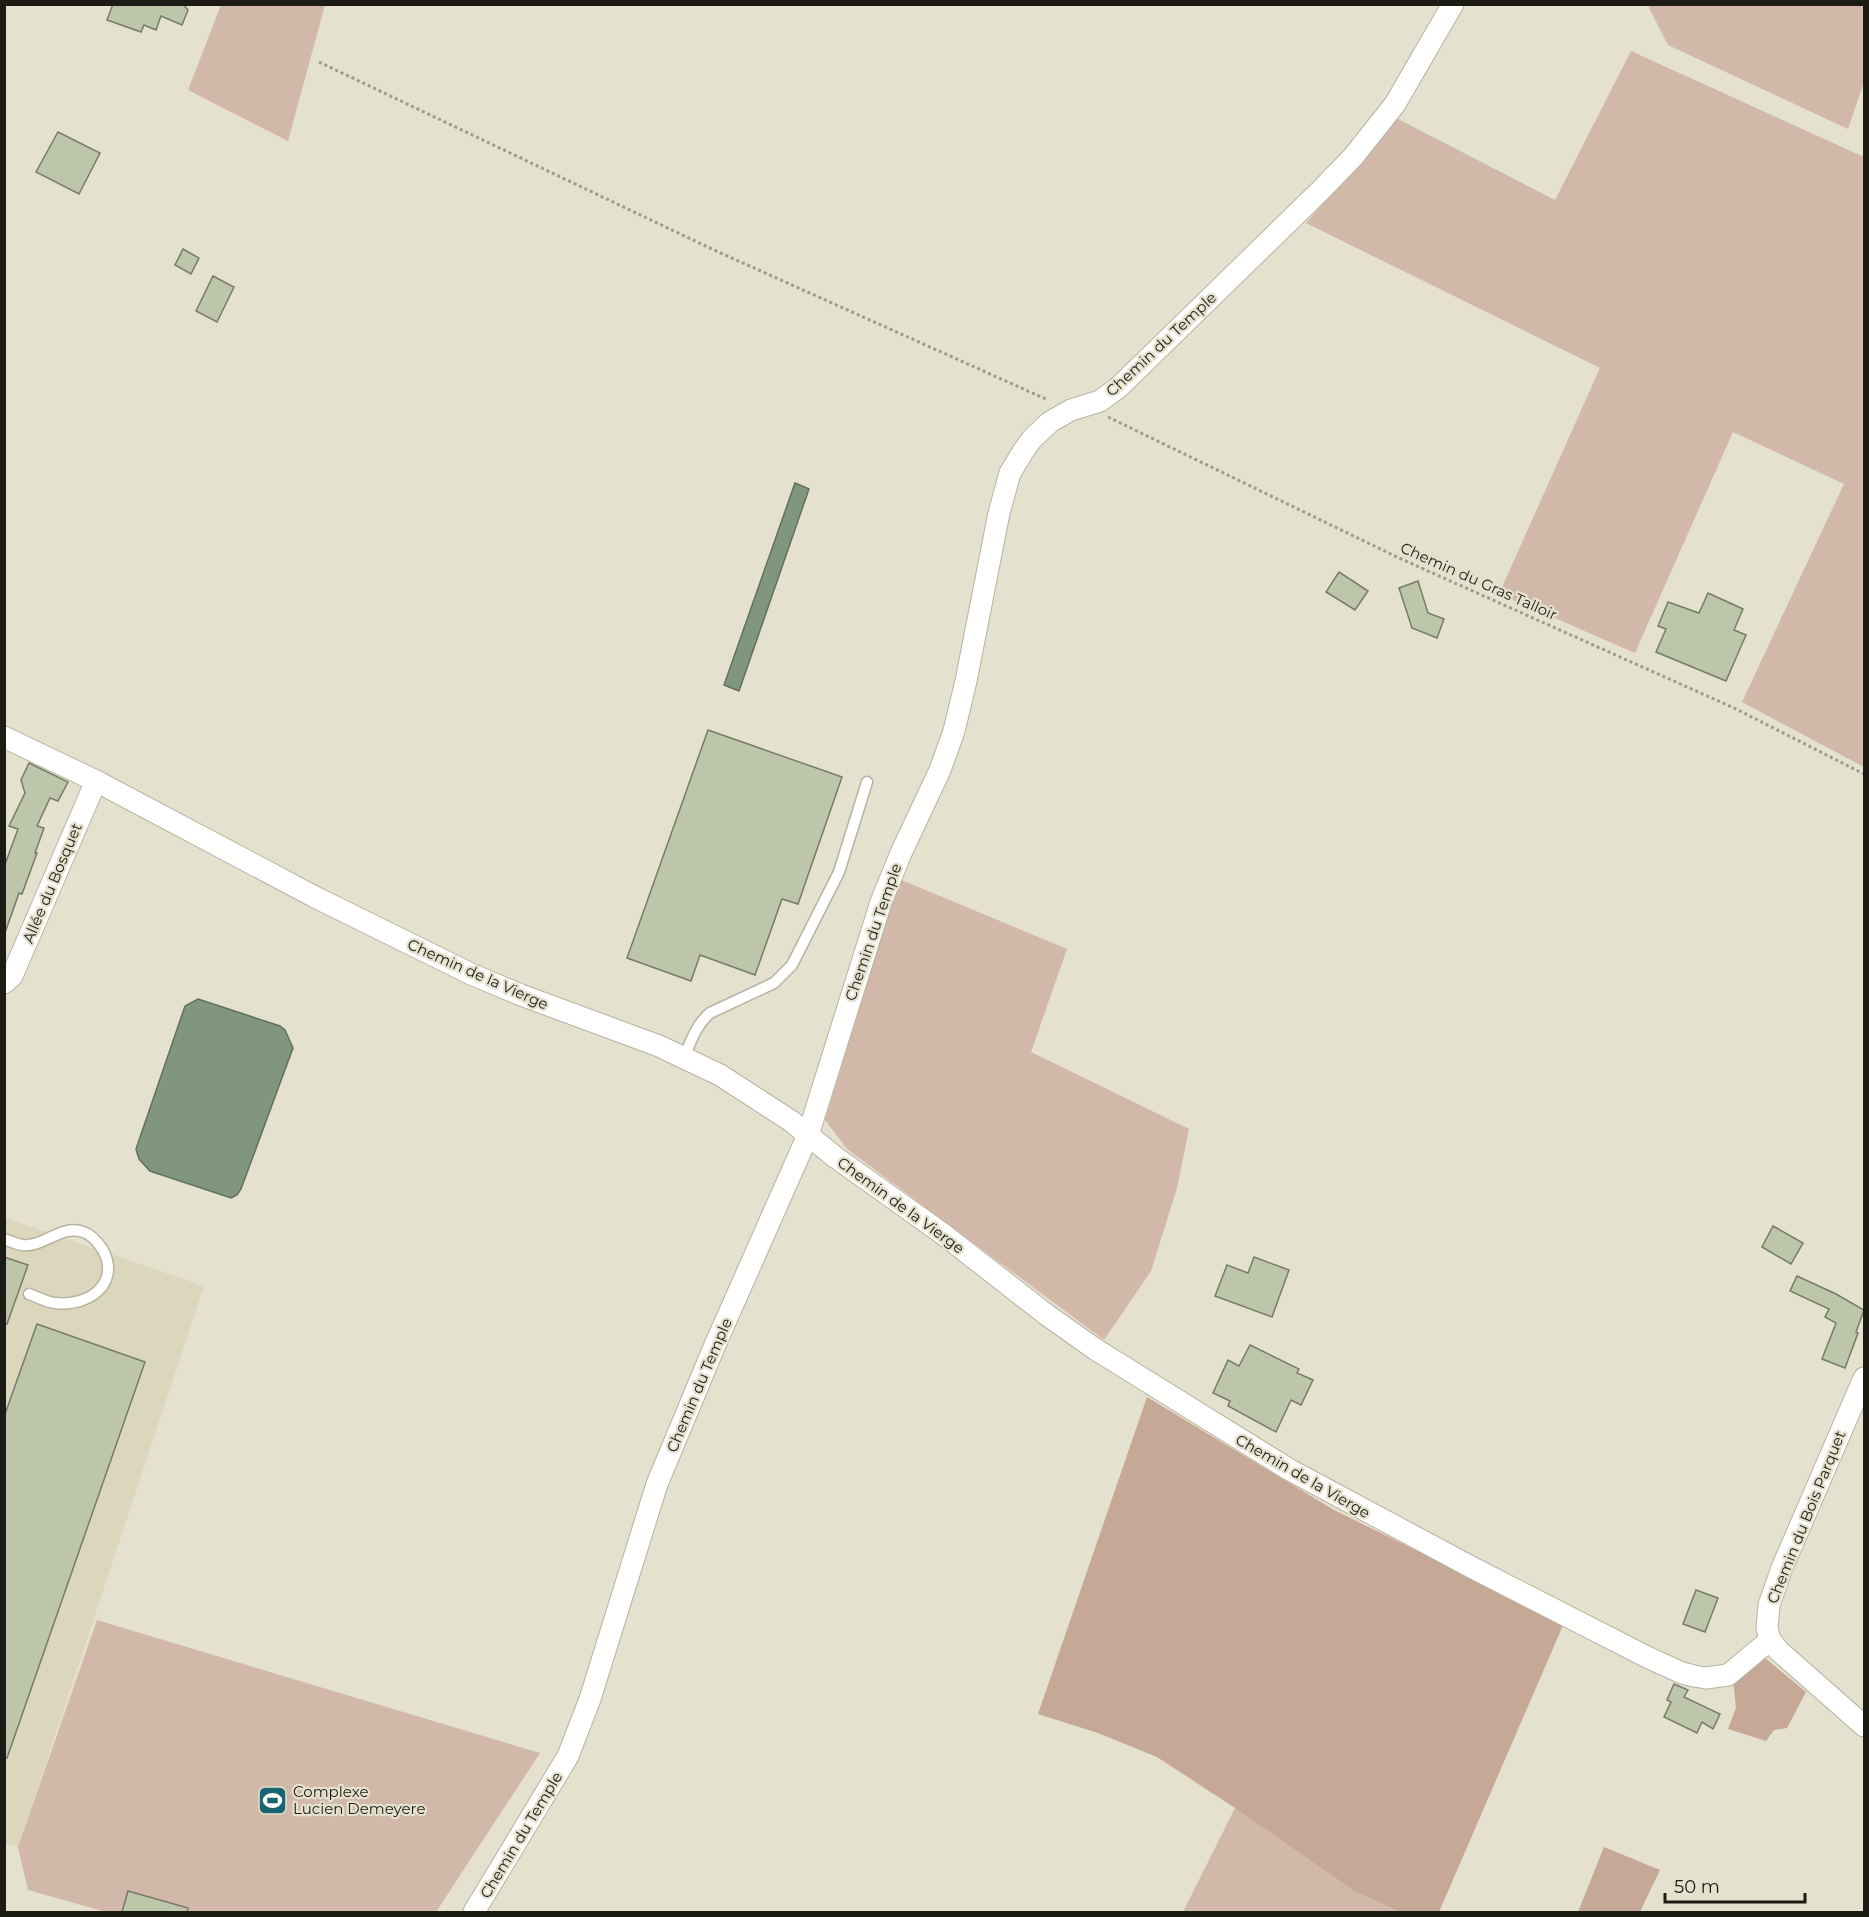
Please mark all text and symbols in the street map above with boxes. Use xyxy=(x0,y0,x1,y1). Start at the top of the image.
street label: Chemin du Temple xyxy=(1102,288,1220,400)
street label: Chemin du Gras Talloir xyxy=(1398,538,1560,624)
street label: Allée du Bosquet xyxy=(18,820,86,946)
street label: Chemin du Temple xyxy=(841,861,905,1003)
street label: Chemin de la Vierge xyxy=(405,934,551,1014)
street label: Chemin de la Vierge xyxy=(834,1153,968,1257)
street label: Chemin du Temple xyxy=(662,1315,736,1455)
street label: Chemin du Bois Parquet xyxy=(1763,1428,1849,1606)
street label: Chemin de la Vierge xyxy=(1232,1430,1374,1522)
street label: Chemin du Temple xyxy=(476,1768,566,1902)
place label: Complexe Lucien Demeyere xyxy=(293,1782,425,1818)
sports icon: Complexe Lucien Demeyere xyxy=(256,1784,288,1816)
scale bar xyxy=(1665,1866,1804,1904)
text: 50 m xyxy=(1674,1876,1720,1898)

